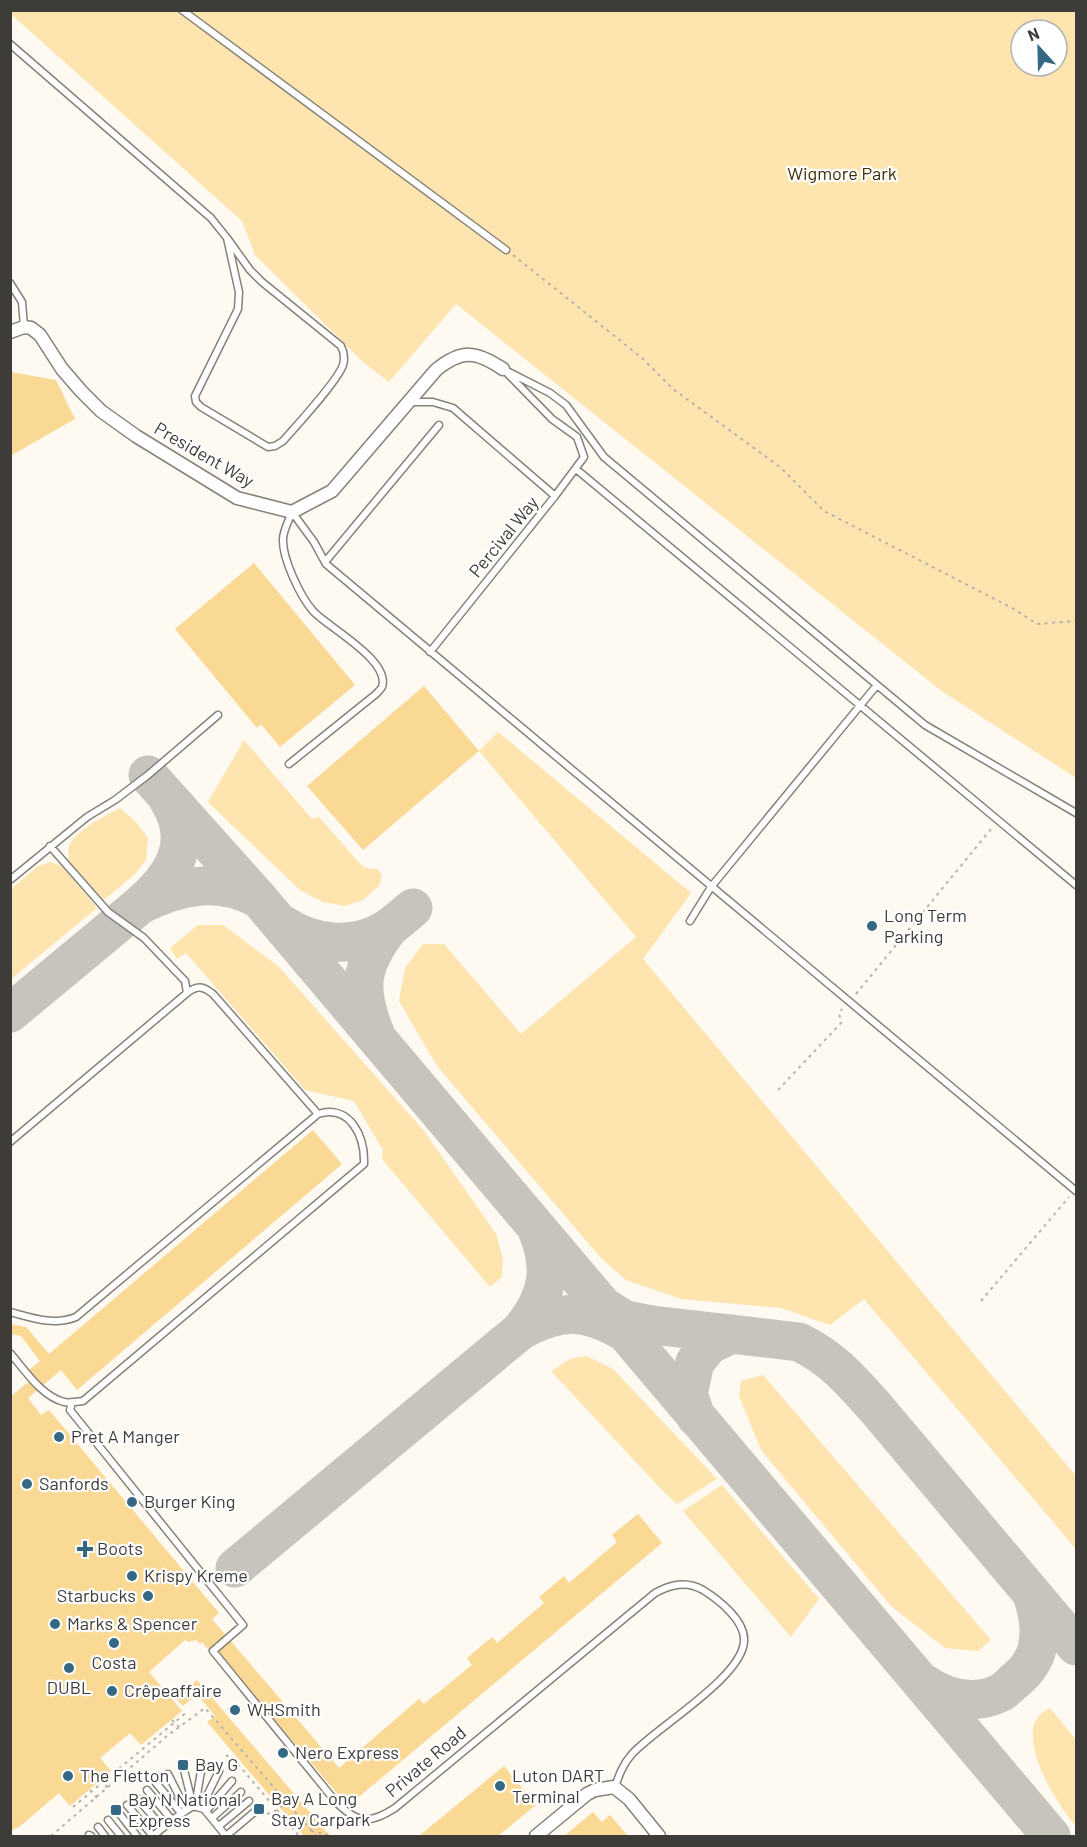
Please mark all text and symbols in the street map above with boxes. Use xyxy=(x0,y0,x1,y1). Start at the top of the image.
north arrow xyxy=(1009,18,1069,78)
text: N xyxy=(1025,23,1042,44)
park label: Wigmore Park xyxy=(787,162,897,184)
street label: President Way xyxy=(151,417,258,492)
street label: Percival Way xyxy=(464,491,543,581)
place label: Long Term Parking xyxy=(884,904,967,947)
marker: Long Term Parking xyxy=(865,919,879,933)
place label: Pret A Manger xyxy=(71,1425,180,1447)
marker: Pret A Manger xyxy=(52,1430,66,1444)
place label: Sanfords xyxy=(39,1472,109,1494)
marker: Sanfords xyxy=(20,1477,34,1491)
place label: Burger King xyxy=(144,1490,235,1512)
marker: Burger King xyxy=(125,1495,139,1509)
place label: Boots xyxy=(97,1537,143,1559)
marker: Boots xyxy=(78,1542,92,1556)
place label: Krispy Kreme xyxy=(144,1564,248,1586)
marker: Krispy Kreme xyxy=(125,1569,139,1583)
place label: Starbucks xyxy=(57,1584,136,1606)
marker: Starbucks xyxy=(141,1589,155,1603)
place label: Marks & Spencer xyxy=(67,1612,198,1634)
marker: Marks & Spencer xyxy=(48,1617,62,1631)
marker: Costa xyxy=(107,1636,121,1650)
place label: Costa xyxy=(91,1651,137,1673)
marker: DUBL xyxy=(62,1661,76,1675)
place label: DUBL xyxy=(47,1676,91,1698)
place label: Crêpeaffaire xyxy=(124,1679,222,1701)
marker: Crêpeaffaire xyxy=(105,1684,119,1698)
place label: WHSmith xyxy=(247,1698,321,1720)
marker: WHSmith xyxy=(228,1703,242,1717)
street label: Private Road xyxy=(381,1721,470,1801)
place label: Nero Express xyxy=(295,1741,399,1763)
marker: Nero Express xyxy=(276,1746,290,1760)
place label: Bay G xyxy=(195,1753,238,1775)
marker: Bay G xyxy=(176,1758,190,1772)
place label: The Fletton xyxy=(80,1764,169,1786)
place label: Luton DART Terminal xyxy=(512,1764,604,1807)
marker: The Fletton xyxy=(61,1769,75,1783)
marker: Luton DART Terminal xyxy=(493,1779,507,1793)
place label: Bay A Long Stay Carpark xyxy=(271,1787,370,1830)
place label: Bay N National Express xyxy=(128,1788,241,1831)
marker: Bay A Long Stay Carpark xyxy=(252,1802,266,1816)
marker: Bay N National Express xyxy=(109,1803,123,1817)

